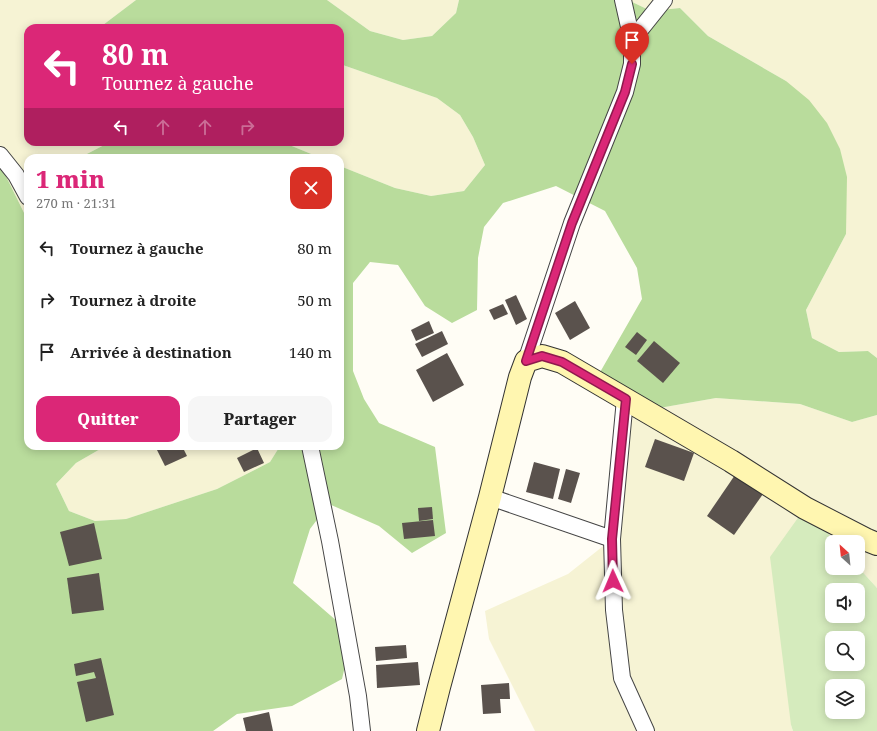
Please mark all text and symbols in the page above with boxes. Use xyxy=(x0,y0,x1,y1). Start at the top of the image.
pin xyxy=(615,23,649,64)
icon: arrive xyxy=(621,29,643,51)
text: 80 m xyxy=(102,35,169,73)
icon: left xyxy=(36,40,88,92)
text: Tournez à gauche xyxy=(102,71,254,95)
icon: left xyxy=(110,116,132,138)
icon: ahead xyxy=(152,116,174,138)
icon: ahead xyxy=(194,116,216,138)
icon: right xyxy=(236,116,258,138)
text: 1 min xyxy=(36,162,105,195)
button: close xyxy=(290,167,332,209)
text: 270 m · 21:31 xyxy=(36,194,116,212)
icon: left xyxy=(36,237,58,259)
text: Tournez à gauche xyxy=(70,238,204,258)
text: 80 m xyxy=(297,238,332,258)
icon: right xyxy=(36,289,58,311)
text: Tournez à droite xyxy=(70,290,196,310)
text: 50 m xyxy=(297,290,332,310)
icon: arrive xyxy=(36,341,58,363)
text: Arrivée à destination xyxy=(70,342,232,362)
text: 140 m xyxy=(289,342,332,362)
button: Quitter xyxy=(36,396,180,442)
button: Partager xyxy=(188,396,332,442)
north arrow xyxy=(825,535,865,575)
map controls xyxy=(825,535,865,719)
position arrow xyxy=(592,560,634,602)
button: sound xyxy=(825,583,865,623)
button: search xyxy=(825,631,865,671)
button: layers xyxy=(825,679,865,719)

